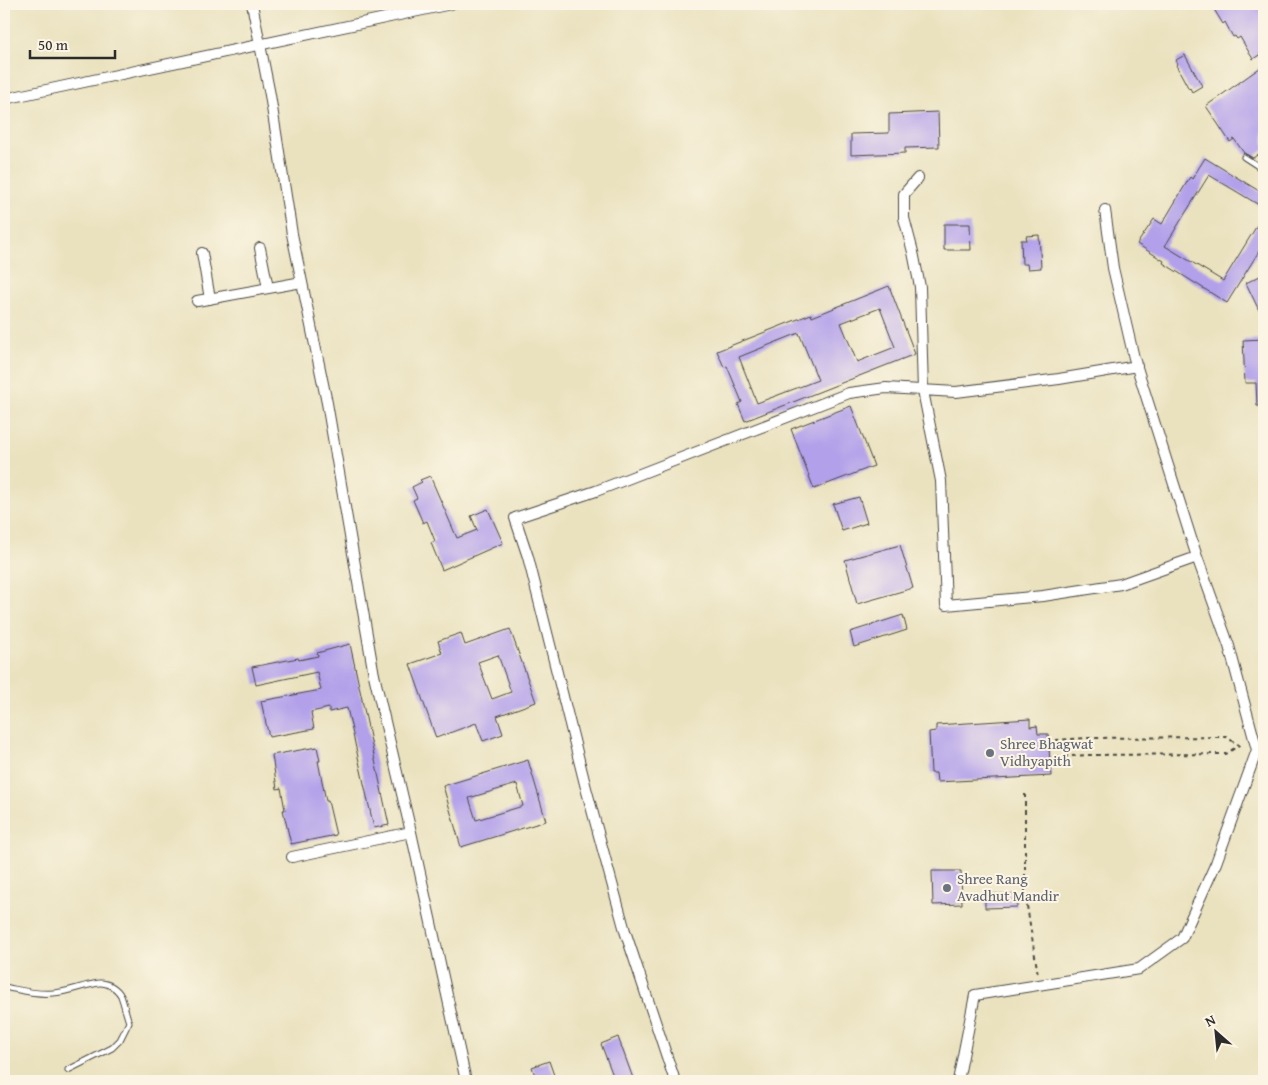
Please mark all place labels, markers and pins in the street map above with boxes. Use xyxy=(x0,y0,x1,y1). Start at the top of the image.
place label: Shree Bhagwat Vidhyapith xyxy=(1000,733,1094,771)
marker: Shree Bhagwat Vidhyapith xyxy=(984,747,996,759)
place label: Shree Rang Avadhut Mandir xyxy=(957,868,1059,906)
marker: Shree Rang Avadhut Mandir xyxy=(941,882,953,894)

